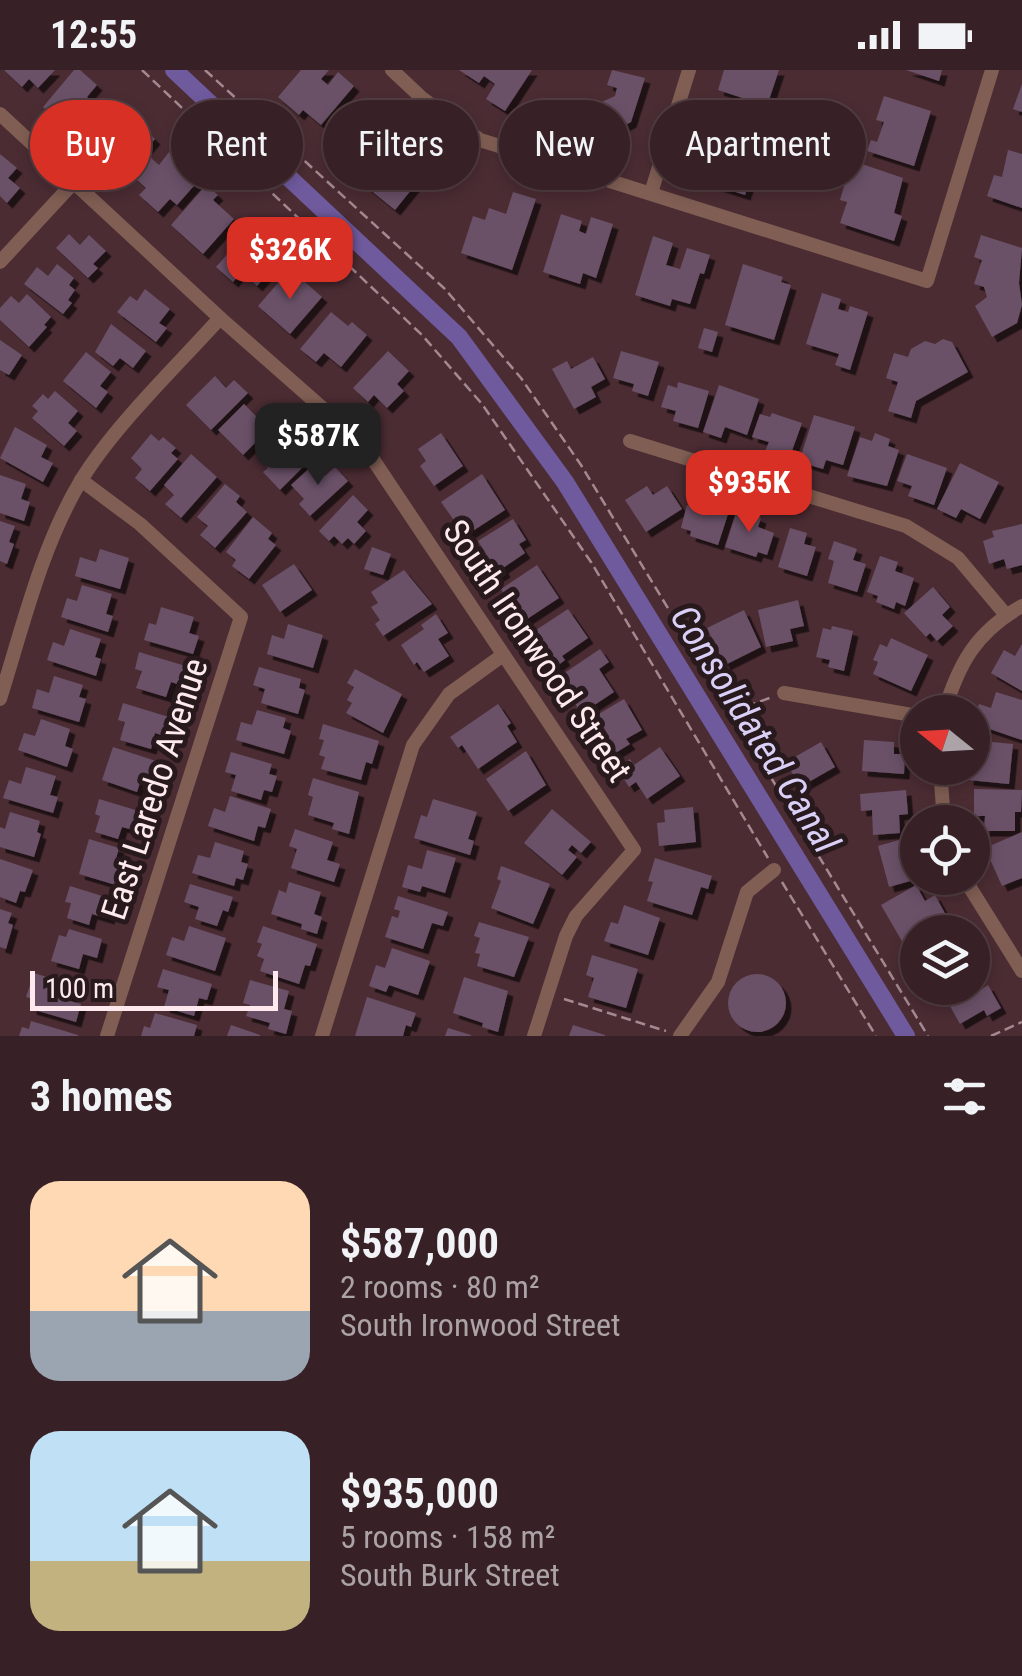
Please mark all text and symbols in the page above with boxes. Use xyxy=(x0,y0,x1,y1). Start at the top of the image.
text: 12:55 xyxy=(50,13,137,57)
chip: Buy xyxy=(30,100,151,190)
chip: Rent xyxy=(171,100,303,190)
chip: Filters xyxy=(323,100,479,190)
chip: New xyxy=(499,100,630,190)
chip: Apartment xyxy=(650,100,866,190)
pin: $326K xyxy=(220,217,360,302)
text: $326K xyxy=(249,230,331,268)
pin: $587K xyxy=(248,403,388,488)
text: $587K xyxy=(277,416,359,454)
pin: $935K xyxy=(679,450,819,535)
text: $935K xyxy=(708,463,790,501)
street label: South Ironwood Street xyxy=(434,512,640,790)
water label: Consolidated Canal xyxy=(661,597,849,861)
street label: East Laredo Avenue xyxy=(93,653,217,925)
north arrow xyxy=(900,695,990,785)
map controls xyxy=(900,695,990,1005)
button: locate xyxy=(900,805,990,895)
button: layers xyxy=(900,915,990,1005)
scale bar xyxy=(30,966,278,1010)
text: 100 m xyxy=(45,972,114,1005)
icon: filters xyxy=(937,1069,992,1124)
text: 3 homes xyxy=(30,1072,173,1121)
text: $587,000 xyxy=(340,1219,499,1268)
icon: home xyxy=(110,1221,230,1341)
text: 2 rooms · 80 m² xyxy=(340,1268,539,1306)
text: South Ironwood Street xyxy=(340,1306,621,1344)
text: $935,000 xyxy=(340,1469,499,1518)
icon: home xyxy=(110,1471,230,1591)
text: 5 rooms · 158 m² xyxy=(340,1518,555,1556)
text: South Burk Street xyxy=(340,1556,560,1594)

